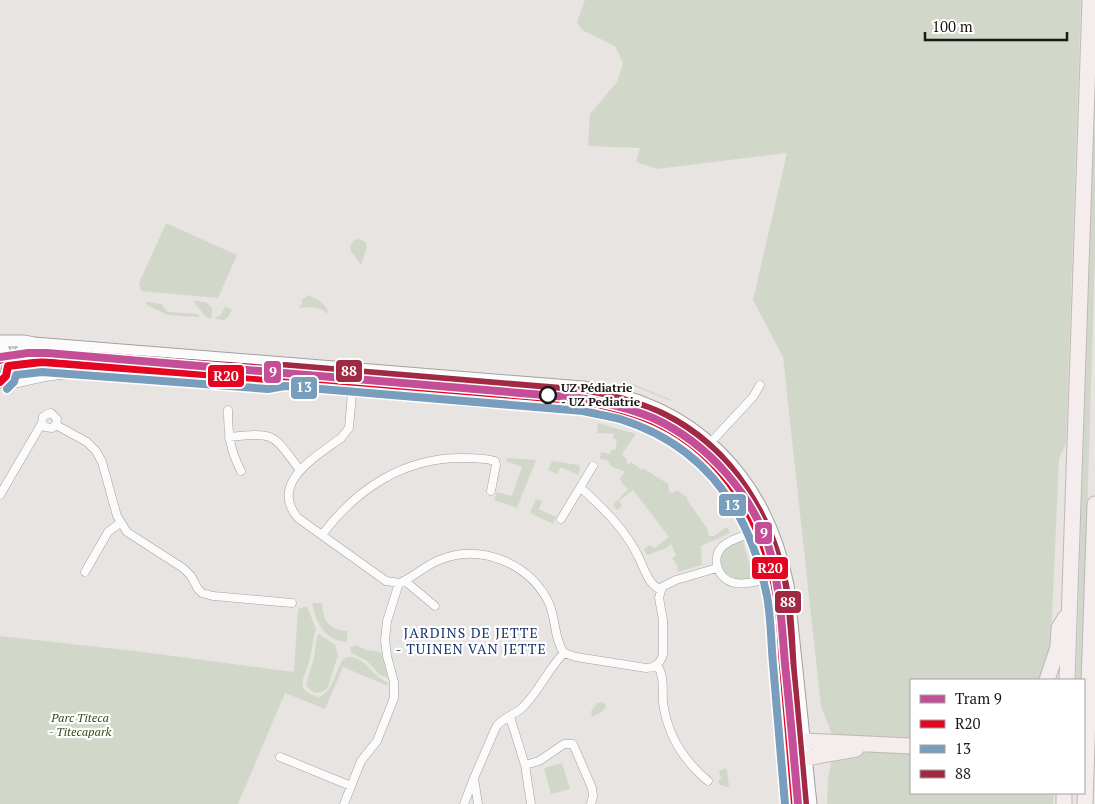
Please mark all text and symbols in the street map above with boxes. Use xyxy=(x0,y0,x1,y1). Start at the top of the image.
scale bar xyxy=(925,10,1068,42)
text: 100 m xyxy=(932,16,973,36)
line badge: 88 xyxy=(335,359,363,383)
line badge: 9 xyxy=(263,360,282,384)
text: 88 xyxy=(341,361,357,380)
text: 9 xyxy=(269,362,277,381)
line badge: R20 xyxy=(207,364,245,388)
text: R20 xyxy=(213,366,239,385)
line badge: 13 xyxy=(290,376,318,400)
text: 13 xyxy=(296,377,312,396)
place label: UZ Pédiatrie - UZ Pediatrie xyxy=(561,380,641,409)
marker: UZ Pédiatrie - UZ Pediatrie xyxy=(539,386,557,404)
line badge: 13 xyxy=(718,493,747,517)
text: 13 xyxy=(724,495,740,514)
line badge: 9 xyxy=(754,521,773,545)
text: 9 xyxy=(760,523,768,542)
line badge: R20 xyxy=(751,556,789,580)
text: R20 xyxy=(757,558,783,577)
line badge: 88 xyxy=(774,590,802,614)
text: 88 xyxy=(780,592,796,611)
district label: JARDINS DE JETTE - TUINEN VAN JETTE xyxy=(395,623,547,658)
legend xyxy=(910,679,1085,794)
text: Tram 9 xyxy=(955,688,1002,708)
park label: Parc Titeca - Titecapark xyxy=(49,710,112,739)
text: R20 xyxy=(955,713,981,733)
text: 13 xyxy=(955,738,971,758)
text: 88 xyxy=(955,763,971,783)

